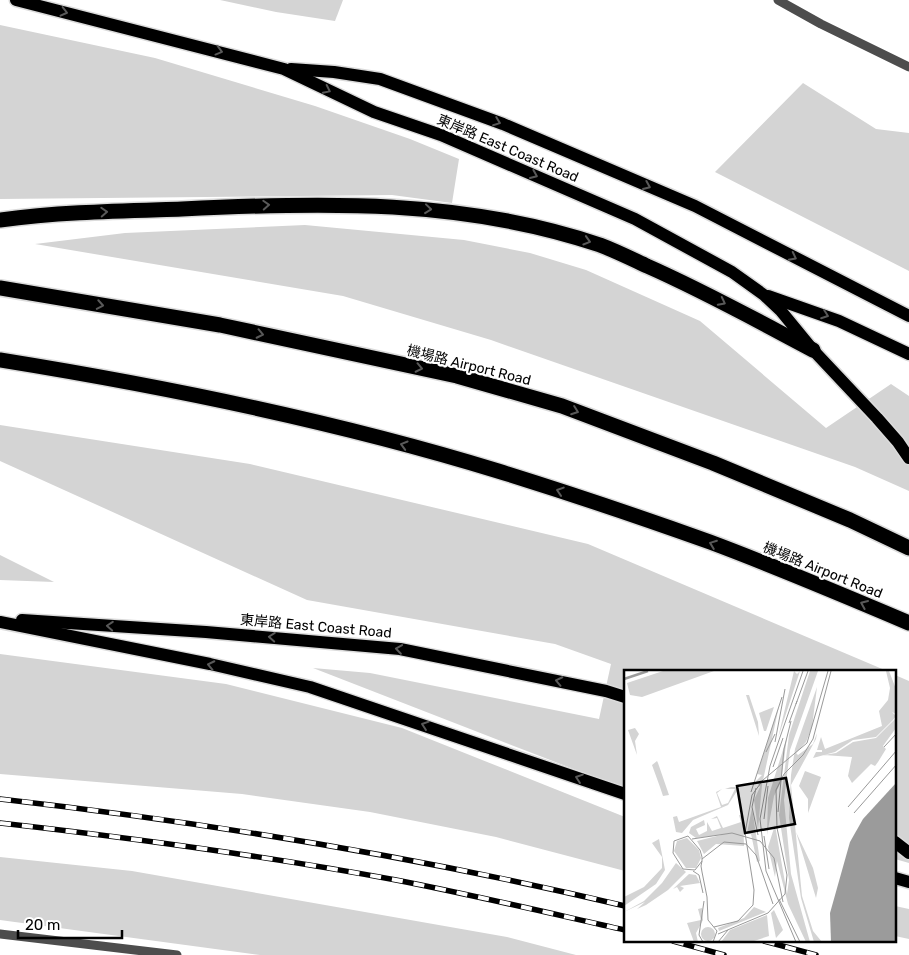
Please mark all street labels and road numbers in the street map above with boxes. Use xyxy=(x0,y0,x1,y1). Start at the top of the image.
street label: 東岸路 East Coast Road xyxy=(435,111,581,186)
street label: 機場路 Airport Road xyxy=(405,342,533,389)
street label: 機場路 Airport Road xyxy=(761,539,885,602)
street label: 東岸路 East Coast Road xyxy=(240,611,392,642)

